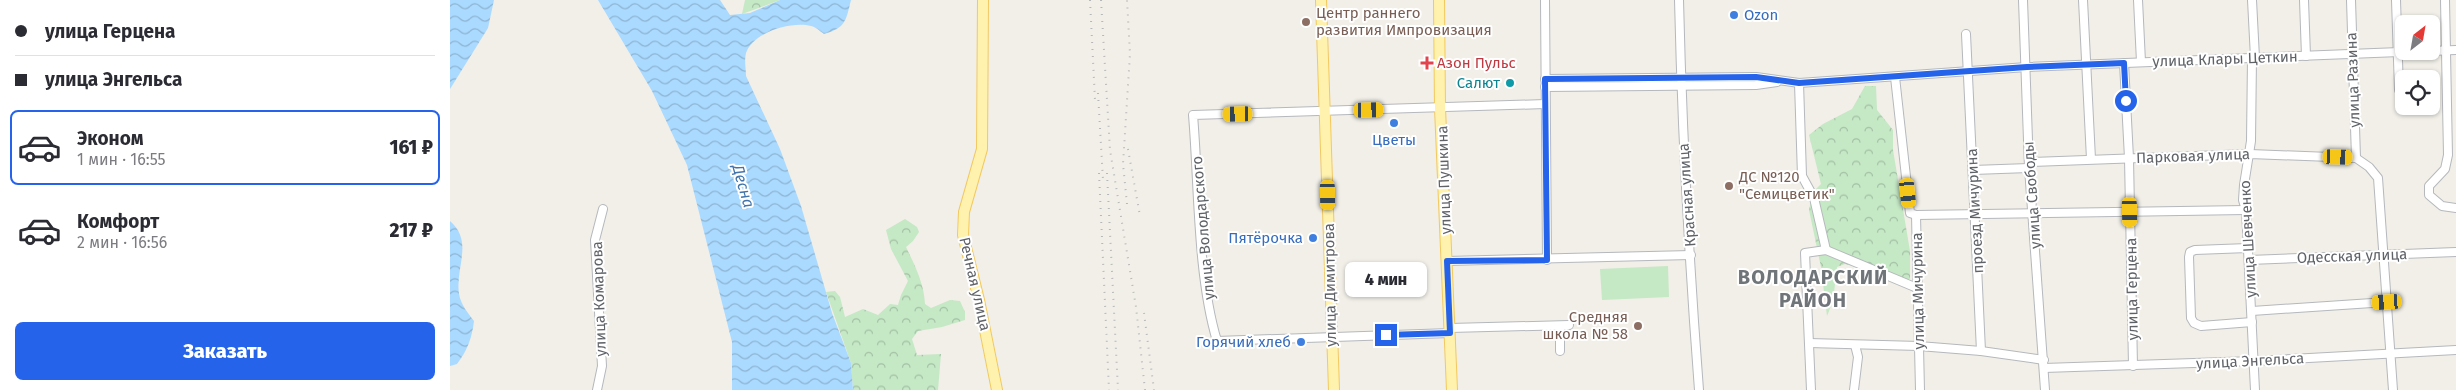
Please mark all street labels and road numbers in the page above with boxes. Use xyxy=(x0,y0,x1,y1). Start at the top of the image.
street label: улица Разина xyxy=(2342,32,2364,128)
street label: улица Клары Цеткин xyxy=(2152,47,2298,71)
street label: улица Пушкина xyxy=(1433,125,1455,235)
street label: улица Свободы xyxy=(2019,141,2045,249)
street label: Красная улица xyxy=(1674,142,1700,248)
street label: Парковая улица xyxy=(2136,145,2250,167)
street label: проезд Мичурина xyxy=(1963,148,1987,274)
street label: улица Володарского xyxy=(1188,155,1218,301)
street label: улица Шевченко xyxy=(2236,180,2260,298)
street label: улица Димитрова xyxy=(1320,223,1340,347)
street label: улица Мичурина xyxy=(1908,232,1928,350)
street label: Речная улица xyxy=(955,235,995,333)
street label: улица Герцена xyxy=(2122,237,2142,341)
street label: улица Комарова xyxy=(588,241,610,357)
street label: Одесская улица xyxy=(2296,245,2408,267)
street label: улица Энгельса xyxy=(2195,349,2305,373)

